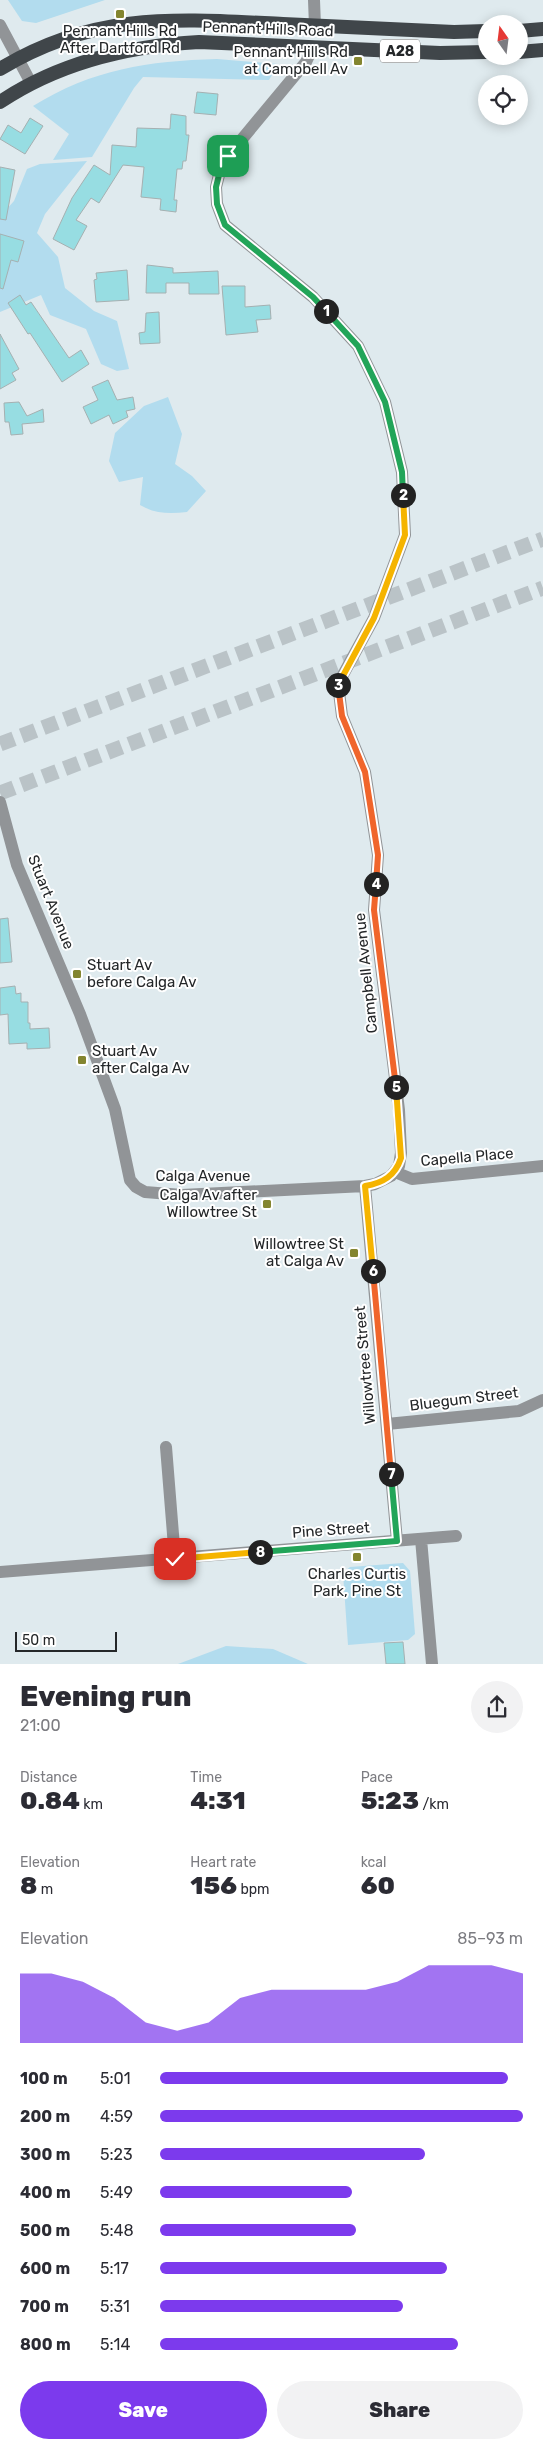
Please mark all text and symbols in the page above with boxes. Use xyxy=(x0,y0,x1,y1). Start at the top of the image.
marker: Pennant Hills Rd After Dartford Rd xyxy=(114,8,126,20)
north arrow xyxy=(478,15,528,65)
map controls xyxy=(478,15,528,125)
street label: Pennant Hills Road xyxy=(202,18,334,40)
place label: Pennant Hills Rd After Dartford Rd xyxy=(60,22,180,57)
road number: A28 xyxy=(380,40,420,62)
place label: Pennant Hills Rd at Campbell Av xyxy=(233,43,348,78)
marker: Pennant Hills Rd at Campbell Av xyxy=(352,55,364,67)
button: locate xyxy=(478,75,528,125)
pin xyxy=(207,135,249,177)
icon: arrive xyxy=(214,142,242,170)
pin: 1 xyxy=(314,298,338,324)
text: 1 xyxy=(323,303,330,320)
pin: 2 xyxy=(390,482,416,508)
text: 2 xyxy=(399,487,408,504)
pin: 3 xyxy=(326,672,350,698)
text: 3 xyxy=(334,677,343,694)
street label: Stuart Avenue xyxy=(24,852,78,952)
pin: 4 xyxy=(364,872,388,896)
text: 4 xyxy=(372,876,381,893)
street label: Campbell Avenue xyxy=(351,912,381,1034)
place label: Stuart Av before Calga Av xyxy=(87,956,196,991)
marker: Stuart Av before Calga Av xyxy=(71,968,83,980)
place label: Stuart Av after Calga Av xyxy=(92,1042,190,1077)
marker: Stuart Av after Calga Av xyxy=(76,1054,88,1066)
pin: 5 xyxy=(384,1074,408,1100)
text: 5 xyxy=(392,1079,401,1096)
street label: Capella Place xyxy=(420,1144,514,1170)
street label: Calga Avenue xyxy=(156,1167,250,1185)
place label: Calga Av after Willowtree St xyxy=(159,1186,257,1221)
marker: Calga Av after Willowtree St xyxy=(261,1198,273,1210)
place label: Willowtree St at Calga Av xyxy=(254,1235,344,1270)
marker: Willowtree St at Calga Av xyxy=(348,1247,360,1259)
pin: 6 xyxy=(360,1258,386,1284)
text: 6 xyxy=(369,1263,378,1280)
street label: Willowtree Street xyxy=(351,1305,379,1425)
street label: Bluegum Street xyxy=(409,1383,520,1415)
pin: 7 xyxy=(378,1462,404,1486)
text: 7 xyxy=(387,1466,396,1483)
street label: Pine Street xyxy=(292,1518,371,1542)
pin xyxy=(154,1538,196,1580)
pin: 8 xyxy=(248,1540,272,1564)
text: 8 xyxy=(256,1544,265,1561)
icon: check xyxy=(161,1545,189,1573)
marker: Charles Curtis Park, Pine St xyxy=(351,1551,363,1563)
place label: Charles Curtis Park, Pine St xyxy=(308,1565,407,1600)
scale bar xyxy=(15,1629,118,1652)
text: 50 m xyxy=(22,1632,55,1649)
text: Evening run xyxy=(20,1680,191,1713)
button: share xyxy=(471,1681,523,1733)
text: 21:00 xyxy=(20,1716,61,1735)
text: Distance xyxy=(20,1769,77,1786)
text: Time xyxy=(190,1769,222,1786)
text: Pace xyxy=(361,1769,393,1786)
text: 0.84 xyxy=(20,1786,80,1815)
text: 4:31 xyxy=(190,1786,246,1815)
text: 5:23 xyxy=(361,1786,419,1815)
text: km xyxy=(80,1796,103,1813)
text: /km xyxy=(419,1796,449,1813)
text: Elevation xyxy=(20,1854,80,1871)
text: Heart rate xyxy=(190,1854,256,1871)
text: kcal xyxy=(361,1854,386,1871)
text: 8 xyxy=(20,1871,37,1900)
text: 156 xyxy=(190,1871,237,1900)
text: 60 xyxy=(361,1871,395,1900)
text: m xyxy=(37,1881,53,1898)
text: bpm xyxy=(237,1881,270,1898)
text: Elevation xyxy=(20,1929,89,1948)
text: 85–93 m xyxy=(457,1929,523,1948)
text: 100 m xyxy=(20,2069,68,2088)
text: 5:01 xyxy=(100,2069,131,2088)
text: 200 m xyxy=(20,2107,70,2126)
text: 4:59 xyxy=(100,2107,133,2126)
text: 300 m xyxy=(20,2145,70,2164)
text: 5:23 xyxy=(100,2145,133,2164)
text: 400 m xyxy=(20,2183,71,2202)
text: 5:49 xyxy=(100,2183,133,2202)
text: 500 m xyxy=(20,2221,70,2240)
text: 5:48 xyxy=(100,2221,134,2240)
text: 600 m xyxy=(20,2259,70,2278)
text: 5:17 xyxy=(100,2259,129,2278)
text: 700 m xyxy=(20,2297,69,2316)
text: 5:31 xyxy=(100,2297,130,2316)
text: 800 m xyxy=(20,2335,71,2354)
text: 5:14 xyxy=(100,2335,130,2354)
button: Save xyxy=(20,2381,267,2439)
button: Share xyxy=(277,2381,523,2439)

